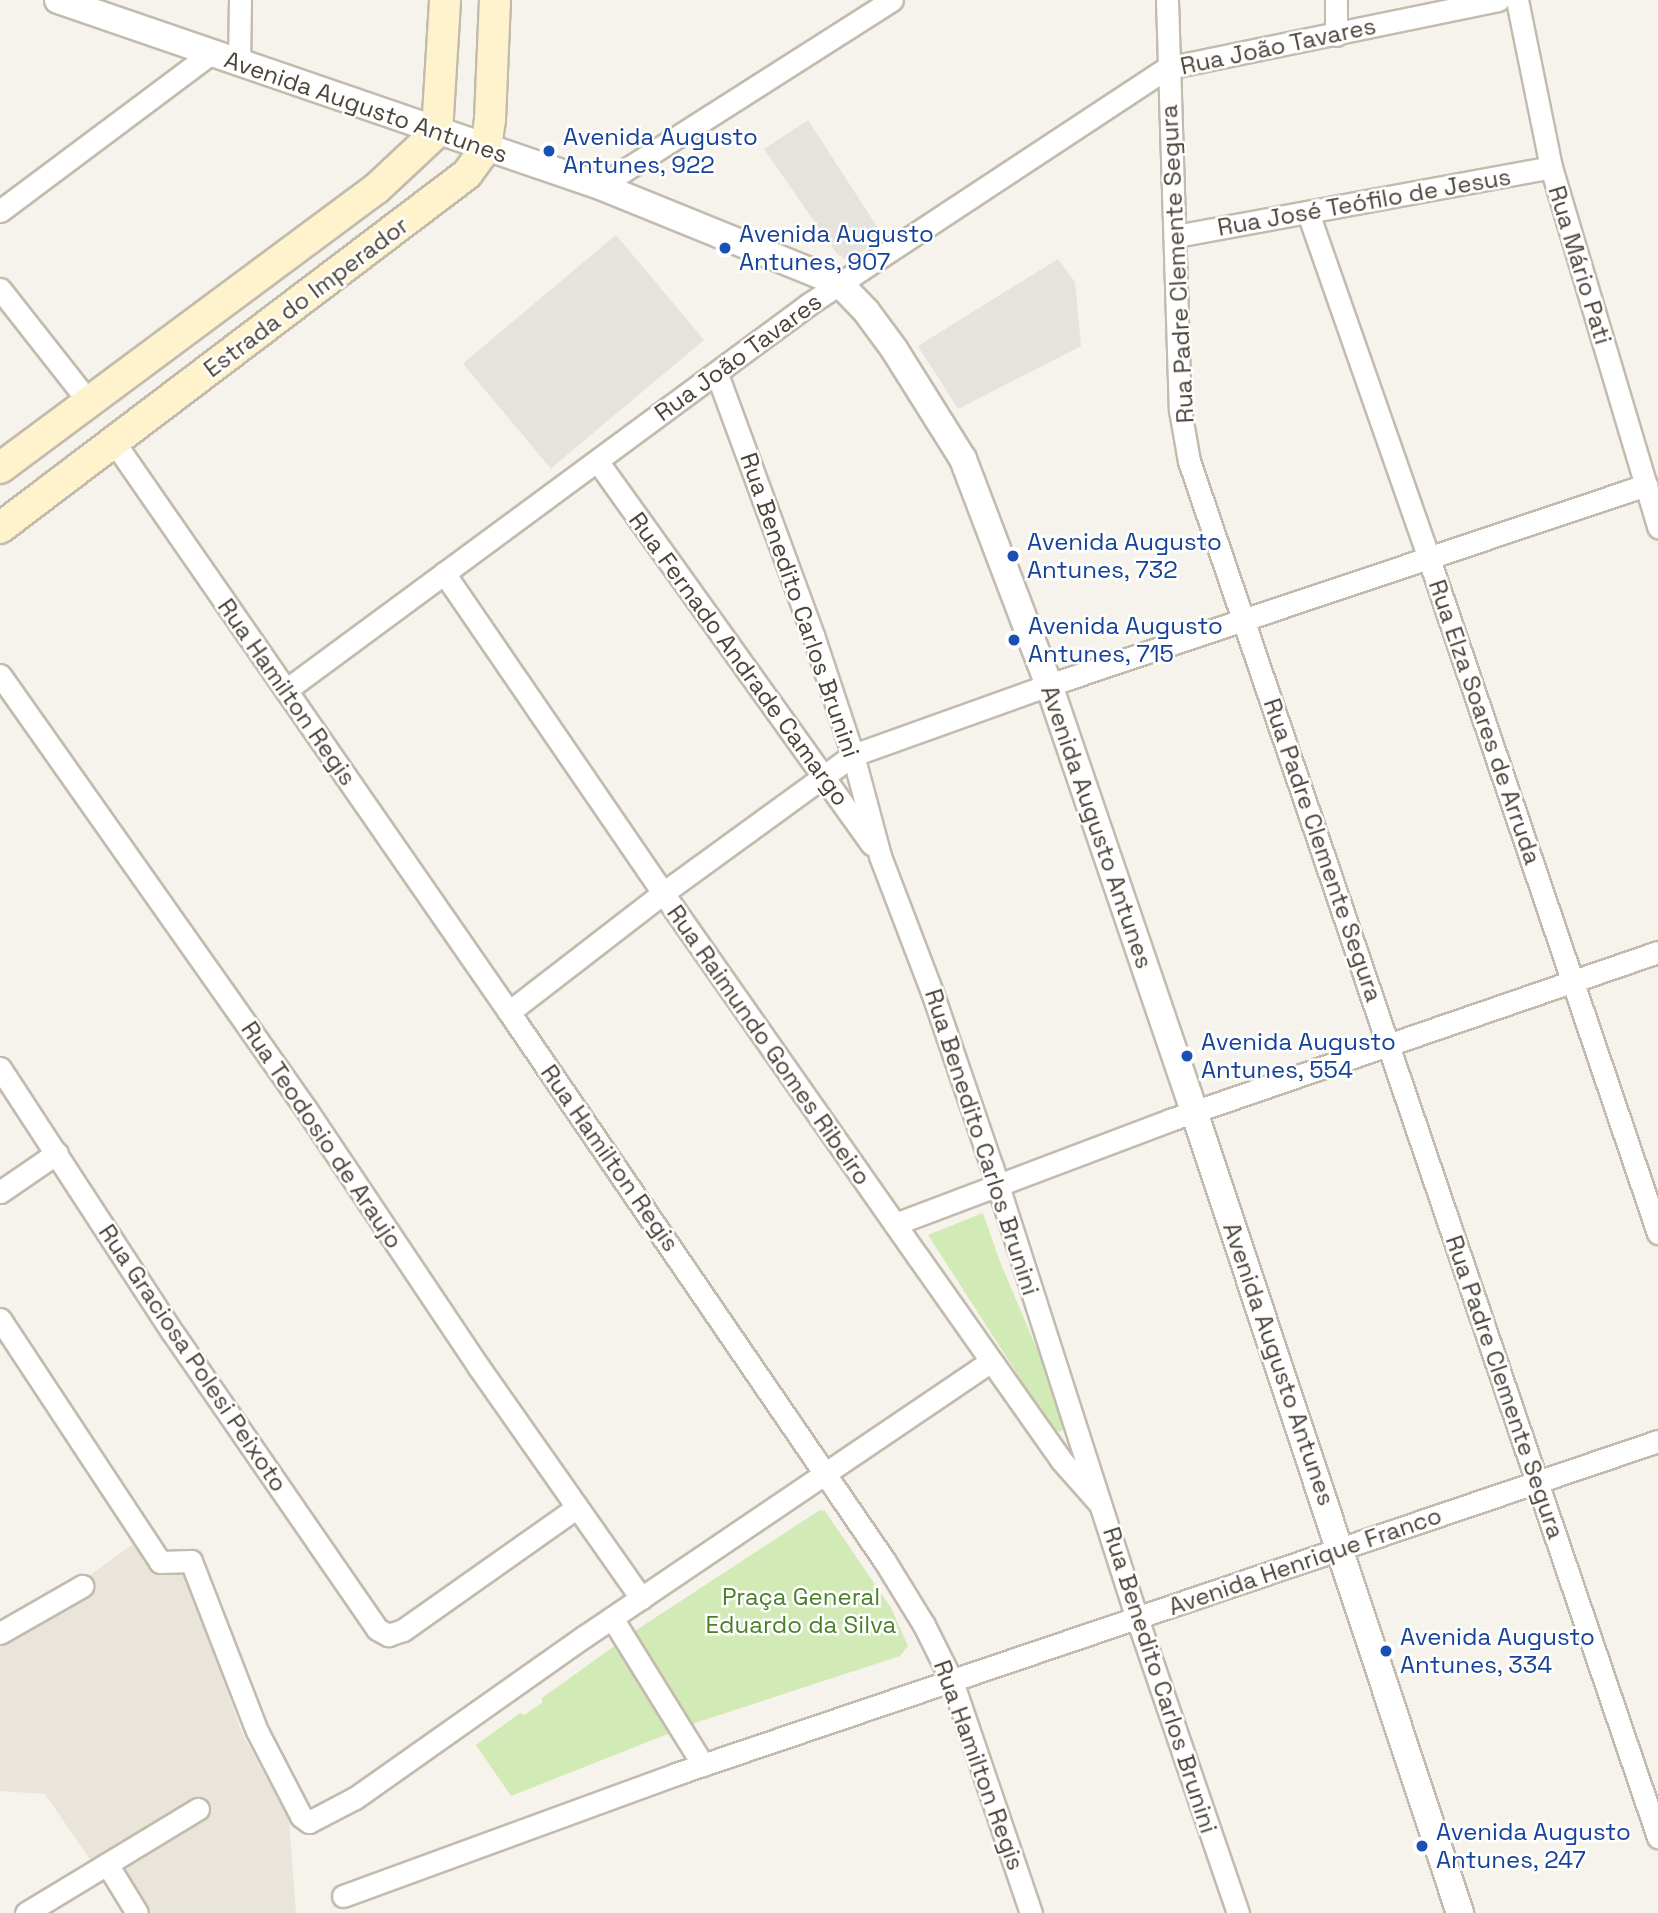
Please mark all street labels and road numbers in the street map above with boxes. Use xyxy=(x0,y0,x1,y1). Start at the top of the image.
street label: Rua João Tavares xyxy=(1177,11,1379,81)
street label: Avenida Augusto Antunes xyxy=(220,45,512,169)
street label: Rua Padre Clemente Segura xyxy=(1154,104,1200,424)
street label: Rua José Teófilo de Jesus xyxy=(1215,162,1513,242)
street label: Rua Mário Pati xyxy=(1542,182,1618,348)
street label: Estrada do Imperador xyxy=(198,211,414,383)
street label: Rua João Tavares xyxy=(649,287,827,427)
street label: Rua Benedito Carlos Brunini xyxy=(734,449,866,761)
street label: Rua Fernado Andrade Camargo xyxy=(623,506,855,812)
street label: Rua Elza Soares de Arruda xyxy=(1423,576,1547,868)
street label: Rua Hamilton Regis xyxy=(212,593,362,791)
street label: Avenida Augusto Antunes xyxy=(1035,681,1159,973)
street label: Rua Padre Clemente Segura xyxy=(1257,694,1389,1006)
street label: Rua Raimundo Gomes Ribeiro xyxy=(661,899,877,1191)
street label: Rua Benedito Carlos Brunini xyxy=(919,985,1045,1299)
street label: Rua Teodosio de Araujo xyxy=(235,1015,409,1255)
street label: Rua Hamilton Regis xyxy=(535,1059,685,1257)
street label: Avenida Augusto Antunes xyxy=(1217,1218,1341,1510)
street label: Rua Graciosa Polesi Peixoto xyxy=(93,1219,293,1497)
street label: Rua Padre Clemente Segura xyxy=(1439,1231,1571,1543)
street label: Avenida Henrique Franco xyxy=(1165,1501,1445,1621)
street label: Rua Benedito Carlos Brunini xyxy=(1097,1523,1223,1837)
street label: Rua Hamilton Regis xyxy=(928,1656,1030,1874)

